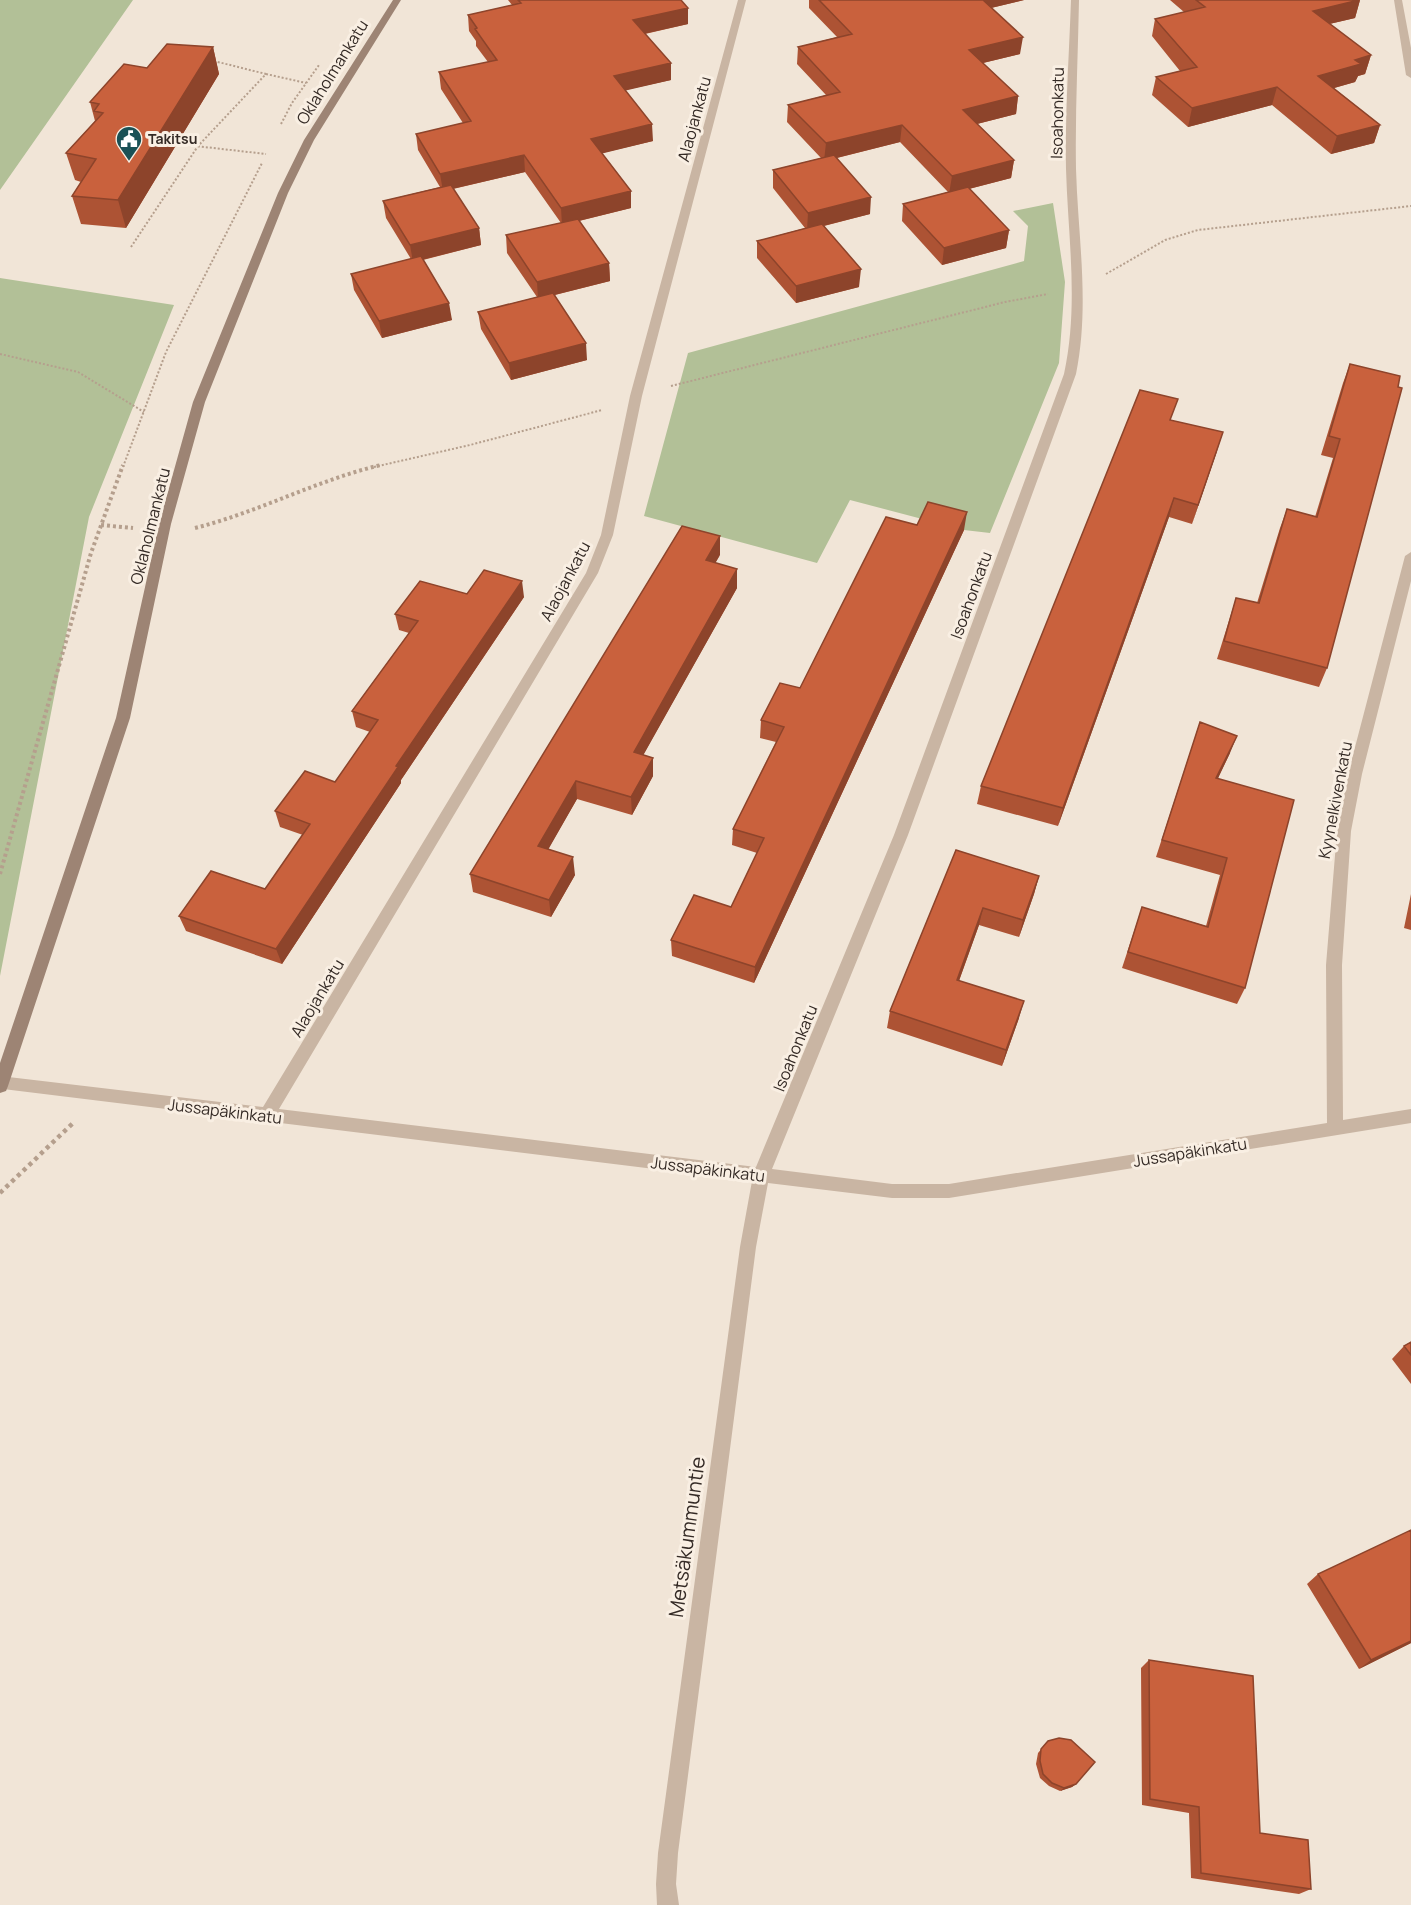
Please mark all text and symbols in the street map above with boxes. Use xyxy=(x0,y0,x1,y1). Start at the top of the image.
street label: Oklaholmankatu xyxy=(291,15,373,129)
street label: Isoahonkatu xyxy=(1045,67,1069,159)
street label: Alaojankatu xyxy=(672,74,716,164)
public building icon: Takitsu xyxy=(114,124,144,162)
place label: Takitsu xyxy=(148,129,197,148)
street label: Oklaholmankatu xyxy=(125,465,175,587)
street label: Alaojankatu xyxy=(535,537,595,625)
street label: Isoahonkatu xyxy=(945,548,997,642)
street label: Kyynelkivenkatu xyxy=(1313,739,1357,861)
street label: Alaojankatu xyxy=(285,955,349,1041)
street label: Isoahonkatu xyxy=(768,1001,822,1095)
street label: Jussapäkinkatu xyxy=(167,1093,283,1129)
street label: Jussapäkinkatu xyxy=(1132,1132,1248,1172)
street label: Jussapäkinkatu xyxy=(650,1151,766,1187)
street label: Metsäkummuntie xyxy=(662,1455,711,1619)

